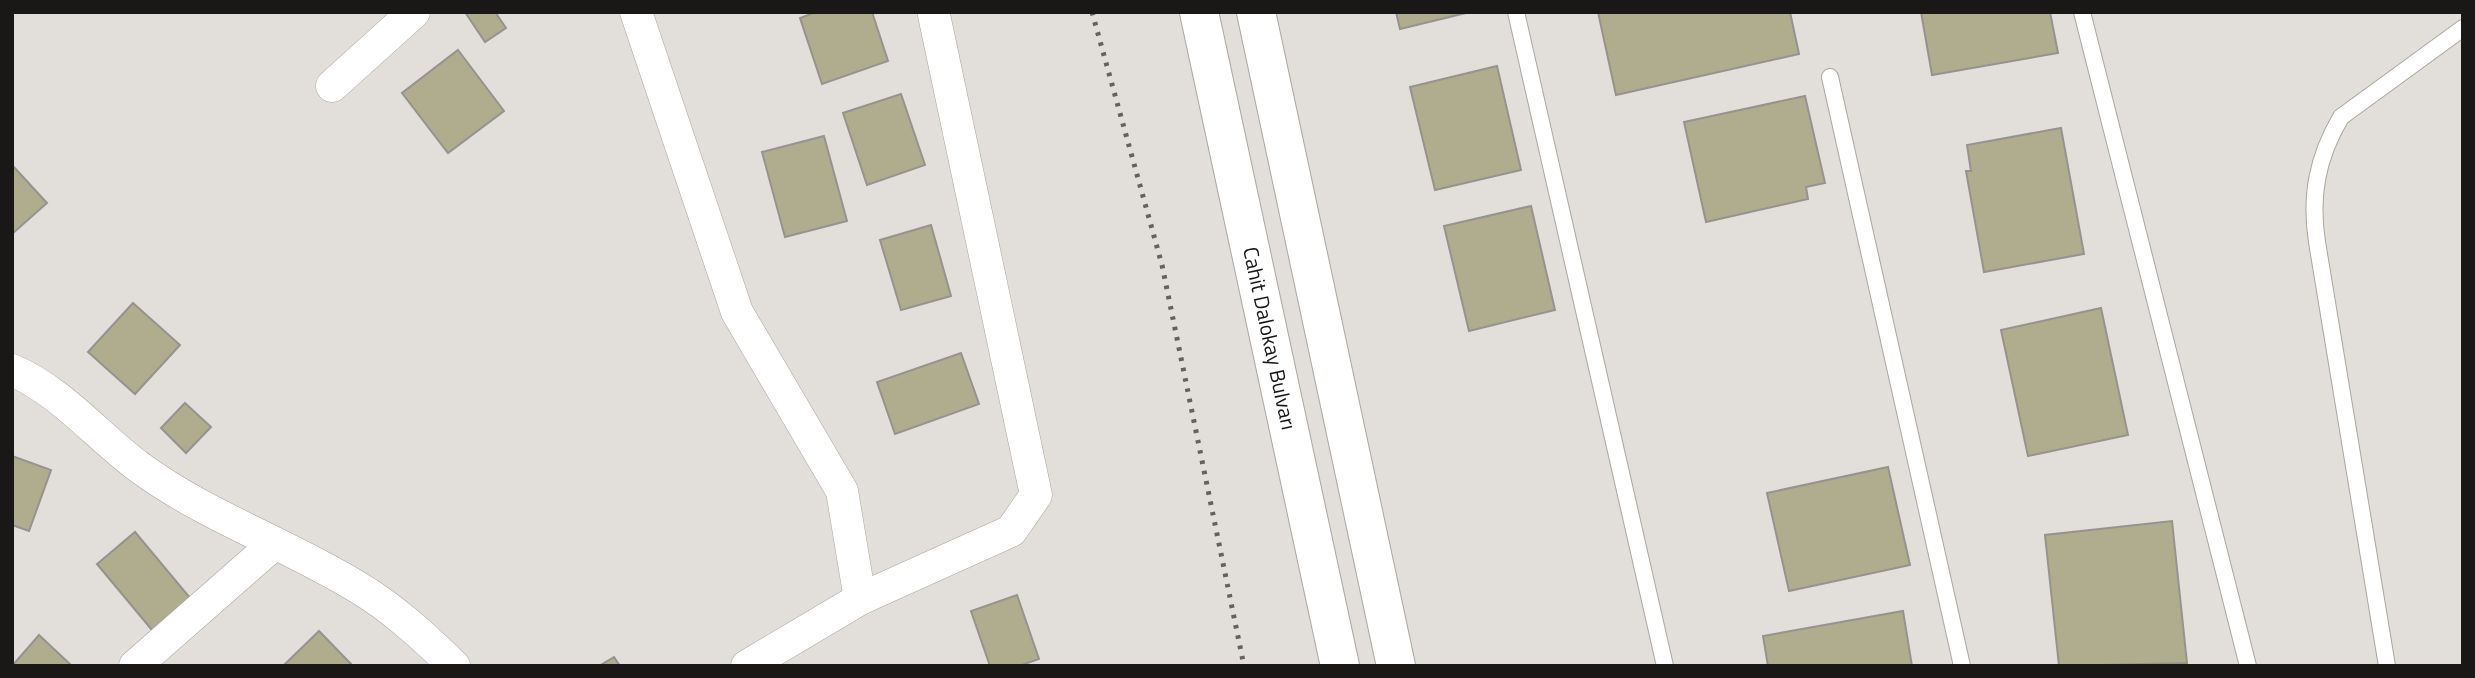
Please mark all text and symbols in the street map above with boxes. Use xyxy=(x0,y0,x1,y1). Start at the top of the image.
street label: Cahit Dalokay Bulvarı xyxy=(1235,244,1306,433)

